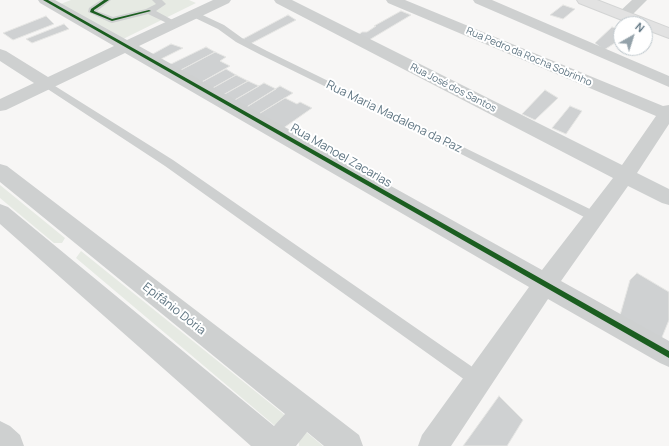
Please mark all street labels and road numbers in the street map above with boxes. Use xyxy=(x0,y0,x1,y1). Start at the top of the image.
street label: Rua Pedro da Rocha Sobrinho xyxy=(464,25,594,89)
street label: Rua José dos Santos xyxy=(408,61,498,115)
street label: Rua Maria Madalena da Paz xyxy=(324,78,464,156)
street label: Rua Manoel Zacarias xyxy=(288,121,394,191)
street label: Epifânio Dória xyxy=(140,280,208,338)

